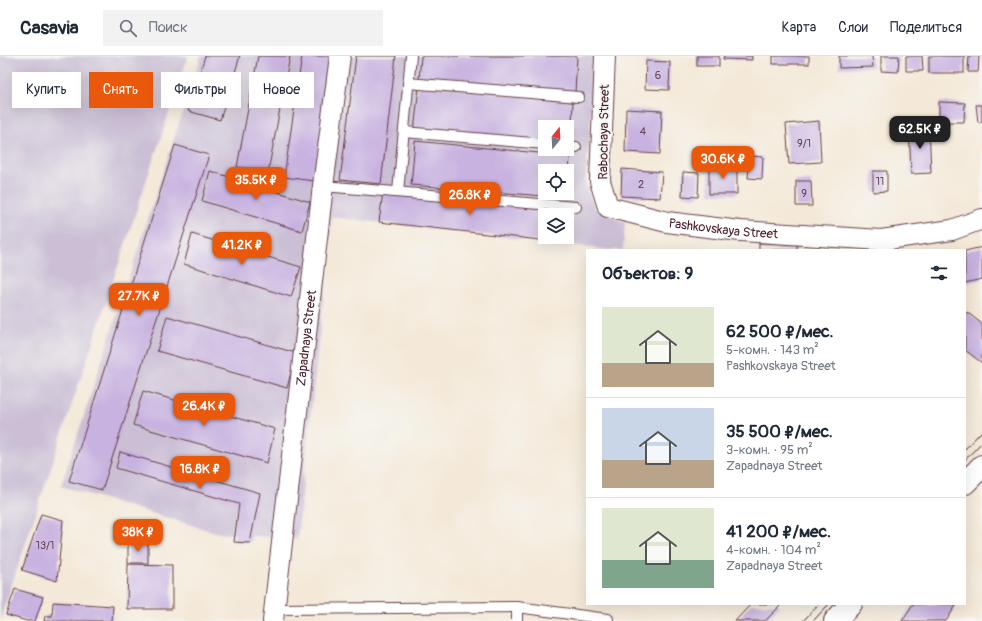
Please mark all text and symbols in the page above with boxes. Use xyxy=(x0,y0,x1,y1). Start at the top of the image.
search box xyxy=(103,10,383,46)
text: Casavia xyxy=(20,16,79,40)
icon: search xyxy=(117,17,139,39)
text: Поиск xyxy=(149,18,188,37)
text: Карта xyxy=(782,19,816,36)
text: Слои xyxy=(838,19,868,36)
text: Поделиться xyxy=(890,19,962,36)
house number: 6 xyxy=(655,69,661,82)
chip: Купить xyxy=(12,72,81,108)
chip: Снять xyxy=(89,72,153,108)
chip: Фильтры xyxy=(161,72,241,108)
chip: Новое xyxy=(249,72,314,108)
street label: Rabochaya Street xyxy=(595,83,613,180)
pin: 62.5K ₽ xyxy=(883,116,957,150)
north arrow xyxy=(538,120,574,156)
map controls xyxy=(538,120,574,244)
text: 62.5K ₽ xyxy=(898,121,942,137)
house number: 4 xyxy=(640,125,647,138)
house number: 9/1 xyxy=(797,137,811,150)
pin: 30.6K ₽ xyxy=(686,146,760,180)
text: 30.6K ₽ xyxy=(700,151,746,167)
button: locate xyxy=(538,164,574,200)
pin: 35.5K ₽ xyxy=(219,167,293,201)
text: 35.5K ₽ xyxy=(235,172,277,188)
house number: 11 xyxy=(876,175,884,188)
house number: 2 xyxy=(638,178,644,191)
pin: 26.8K ₽ xyxy=(433,182,507,216)
text: 26.8K ₽ xyxy=(449,187,491,203)
house number: 9 xyxy=(801,187,807,200)
button: layers xyxy=(538,208,574,244)
street label: Pashkovskaya Street xyxy=(668,215,779,242)
pin: 41.2K ₽ xyxy=(205,232,279,266)
text: 41.2K ₽ xyxy=(221,237,263,253)
icon: filters xyxy=(928,262,950,284)
text: Объектов: 9 xyxy=(602,263,693,284)
pin: 27.7K ₽ xyxy=(102,283,176,317)
text: 27.7K ₽ xyxy=(118,288,160,304)
street label: Zapadnaya Street xyxy=(293,288,320,387)
text: 62 500 ₽/мес. xyxy=(726,321,833,342)
icon: home xyxy=(634,323,682,371)
text: 5-комн. · 143 m² xyxy=(726,342,819,358)
text: Pashkovskaya Street xyxy=(726,358,836,374)
pin: 26.4K ₽ xyxy=(167,393,241,427)
text: 26.4K ₽ xyxy=(182,398,226,414)
text: 35 500 ₽/мес. xyxy=(726,421,833,442)
icon: home xyxy=(634,424,682,472)
text: 3-комн. · 95 m² xyxy=(726,442,813,458)
pin: 16.8K ₽ xyxy=(163,456,237,490)
text: Zapadnaya Street xyxy=(726,458,823,474)
text: 16.8K ₽ xyxy=(180,461,220,477)
pin: 38K ₽ xyxy=(110,519,166,553)
text: 41 200 ₽/мес. xyxy=(726,521,831,542)
text: 38K ₽ xyxy=(122,524,154,540)
icon: home xyxy=(634,524,682,572)
house number: 13/1 xyxy=(36,539,54,552)
text: 4-комн. · 104 m² xyxy=(726,542,821,558)
text: Zapadnaya Street xyxy=(726,558,823,574)

